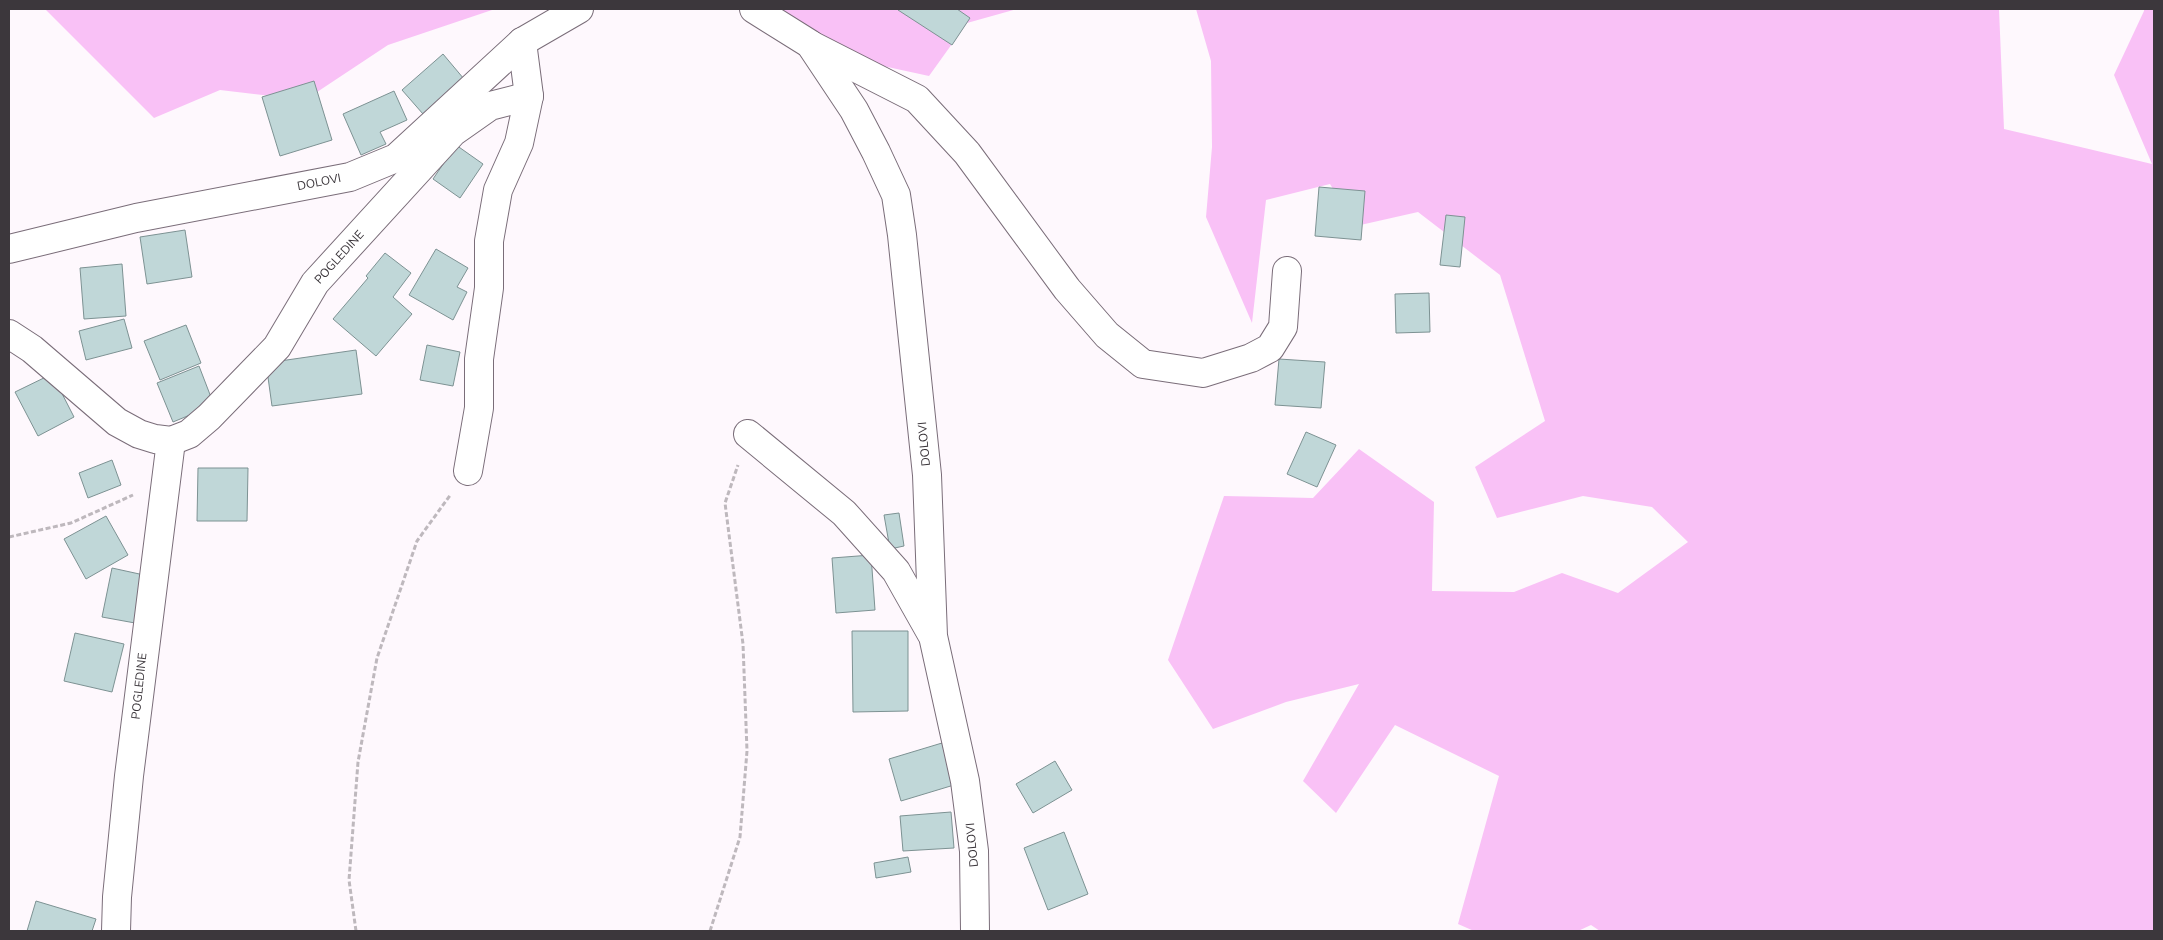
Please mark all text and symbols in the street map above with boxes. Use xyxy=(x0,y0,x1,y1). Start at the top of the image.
street label: DOLOVI xyxy=(296,170,342,194)
street label: POGLEDINE xyxy=(311,227,367,287)
street label: DOLOVI xyxy=(914,421,934,467)
street label: POGLEDINE xyxy=(128,652,150,720)
street label: DOLOVI xyxy=(962,822,982,868)

